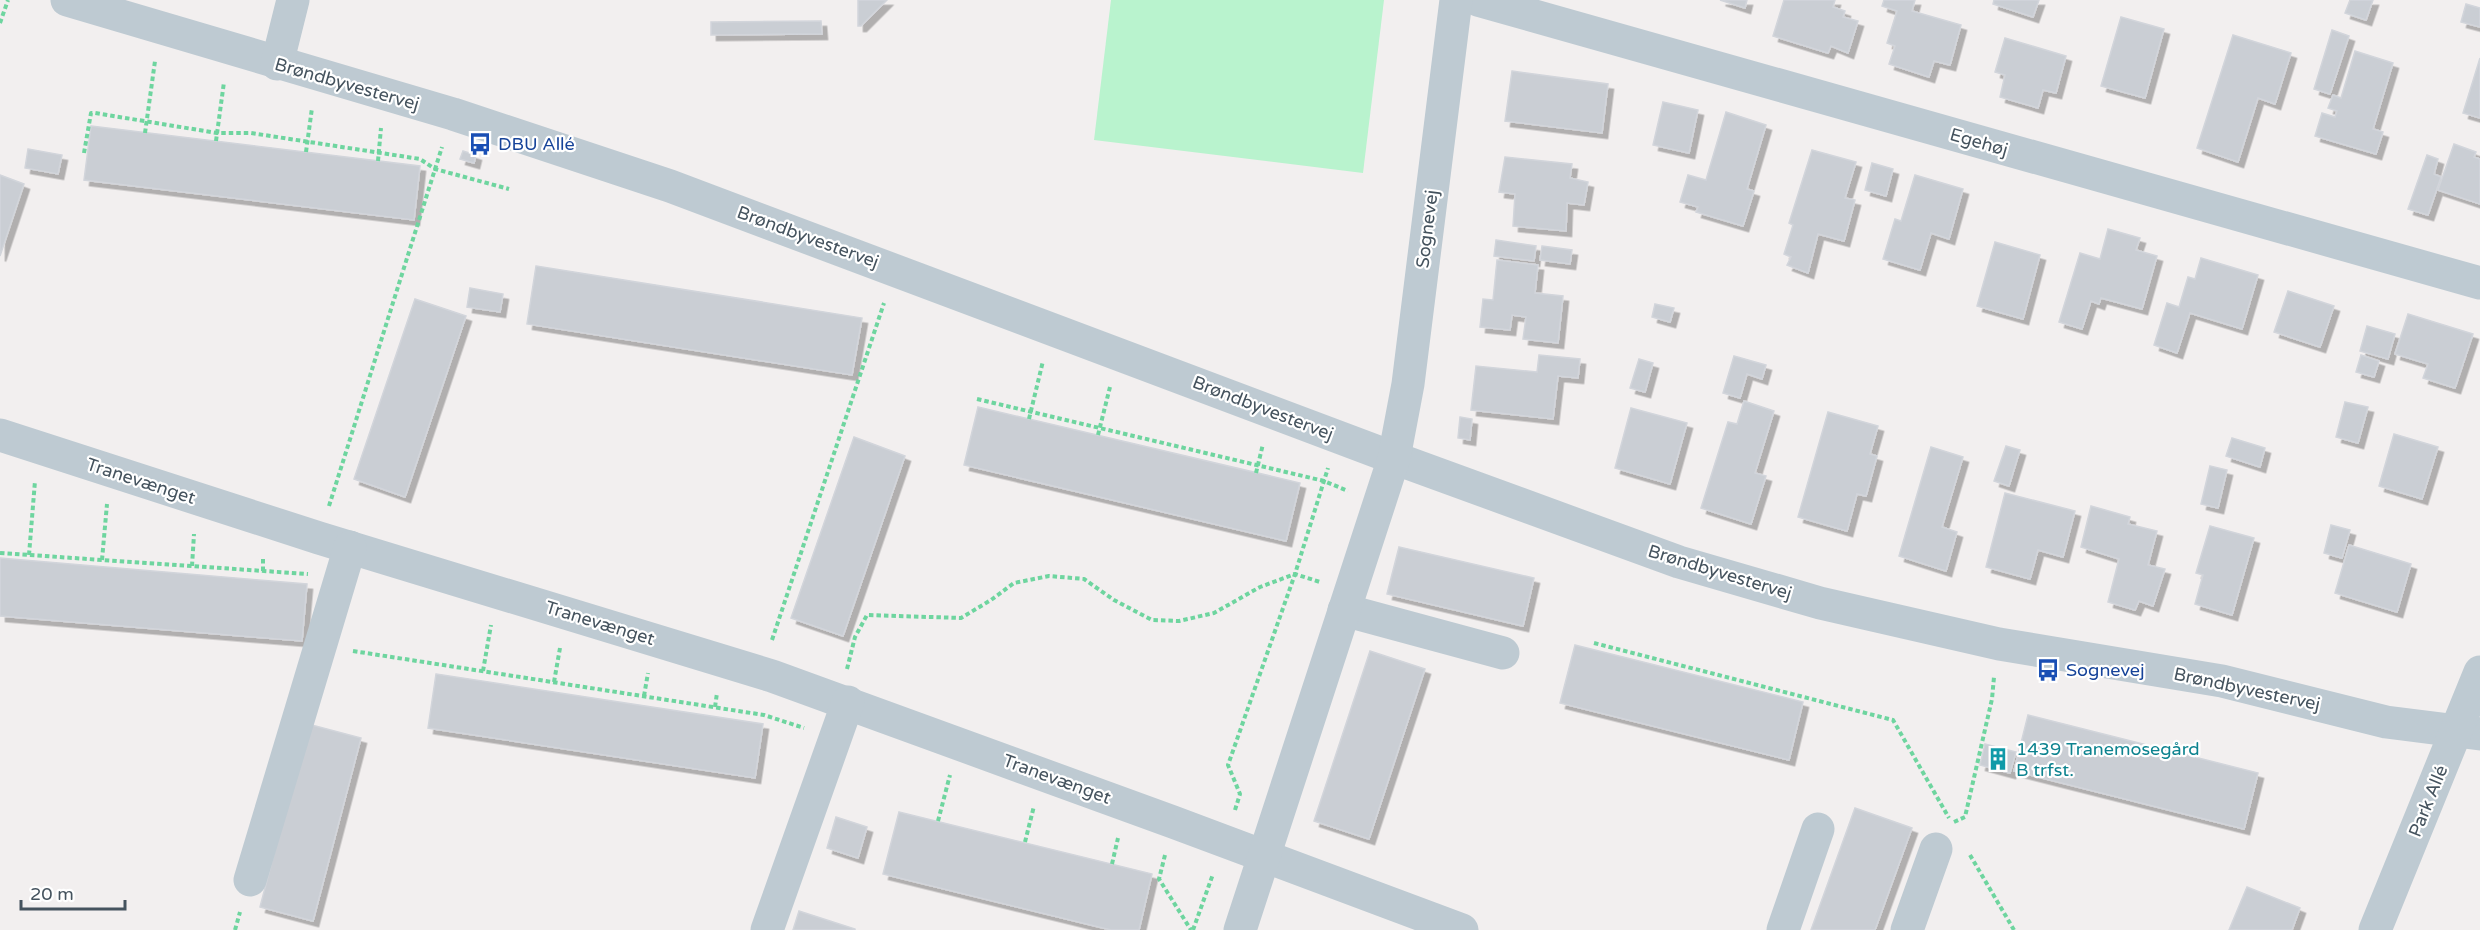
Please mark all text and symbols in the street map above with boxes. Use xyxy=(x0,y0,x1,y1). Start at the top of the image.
street label: Brøndbyvestervej xyxy=(272,53,422,115)
street label: Egehøj xyxy=(1947,123,2011,161)
bus stop icon: DBU Allé xyxy=(467,131,493,157)
place label: DBU Allé xyxy=(498,133,575,155)
street label: Sognevej xyxy=(1411,189,1443,269)
street label: Brøndbyvestervej xyxy=(734,201,882,273)
street label: Brøndbyvestervej xyxy=(1189,371,1337,445)
street label: Tranevænget xyxy=(84,453,198,509)
street label: Brøndbyvestervej xyxy=(1645,540,1795,604)
street label: Tranevænget xyxy=(543,596,657,650)
bus stop icon: Sognevej xyxy=(2035,657,2061,683)
place label: Sognevej xyxy=(2066,659,2145,681)
street label: Brøndbyvestervej xyxy=(2172,663,2322,715)
place label: 1439 Tranemosegård B trfst. xyxy=(2016,738,2200,781)
building icon: 1439 Tranemosegård B trfst. xyxy=(1985,746,2011,772)
street label: Tranevænget xyxy=(1000,749,1114,809)
street label: Park Allé xyxy=(2404,762,2452,840)
scale bar xyxy=(21,873,124,911)
text: 20 m xyxy=(30,883,74,905)

